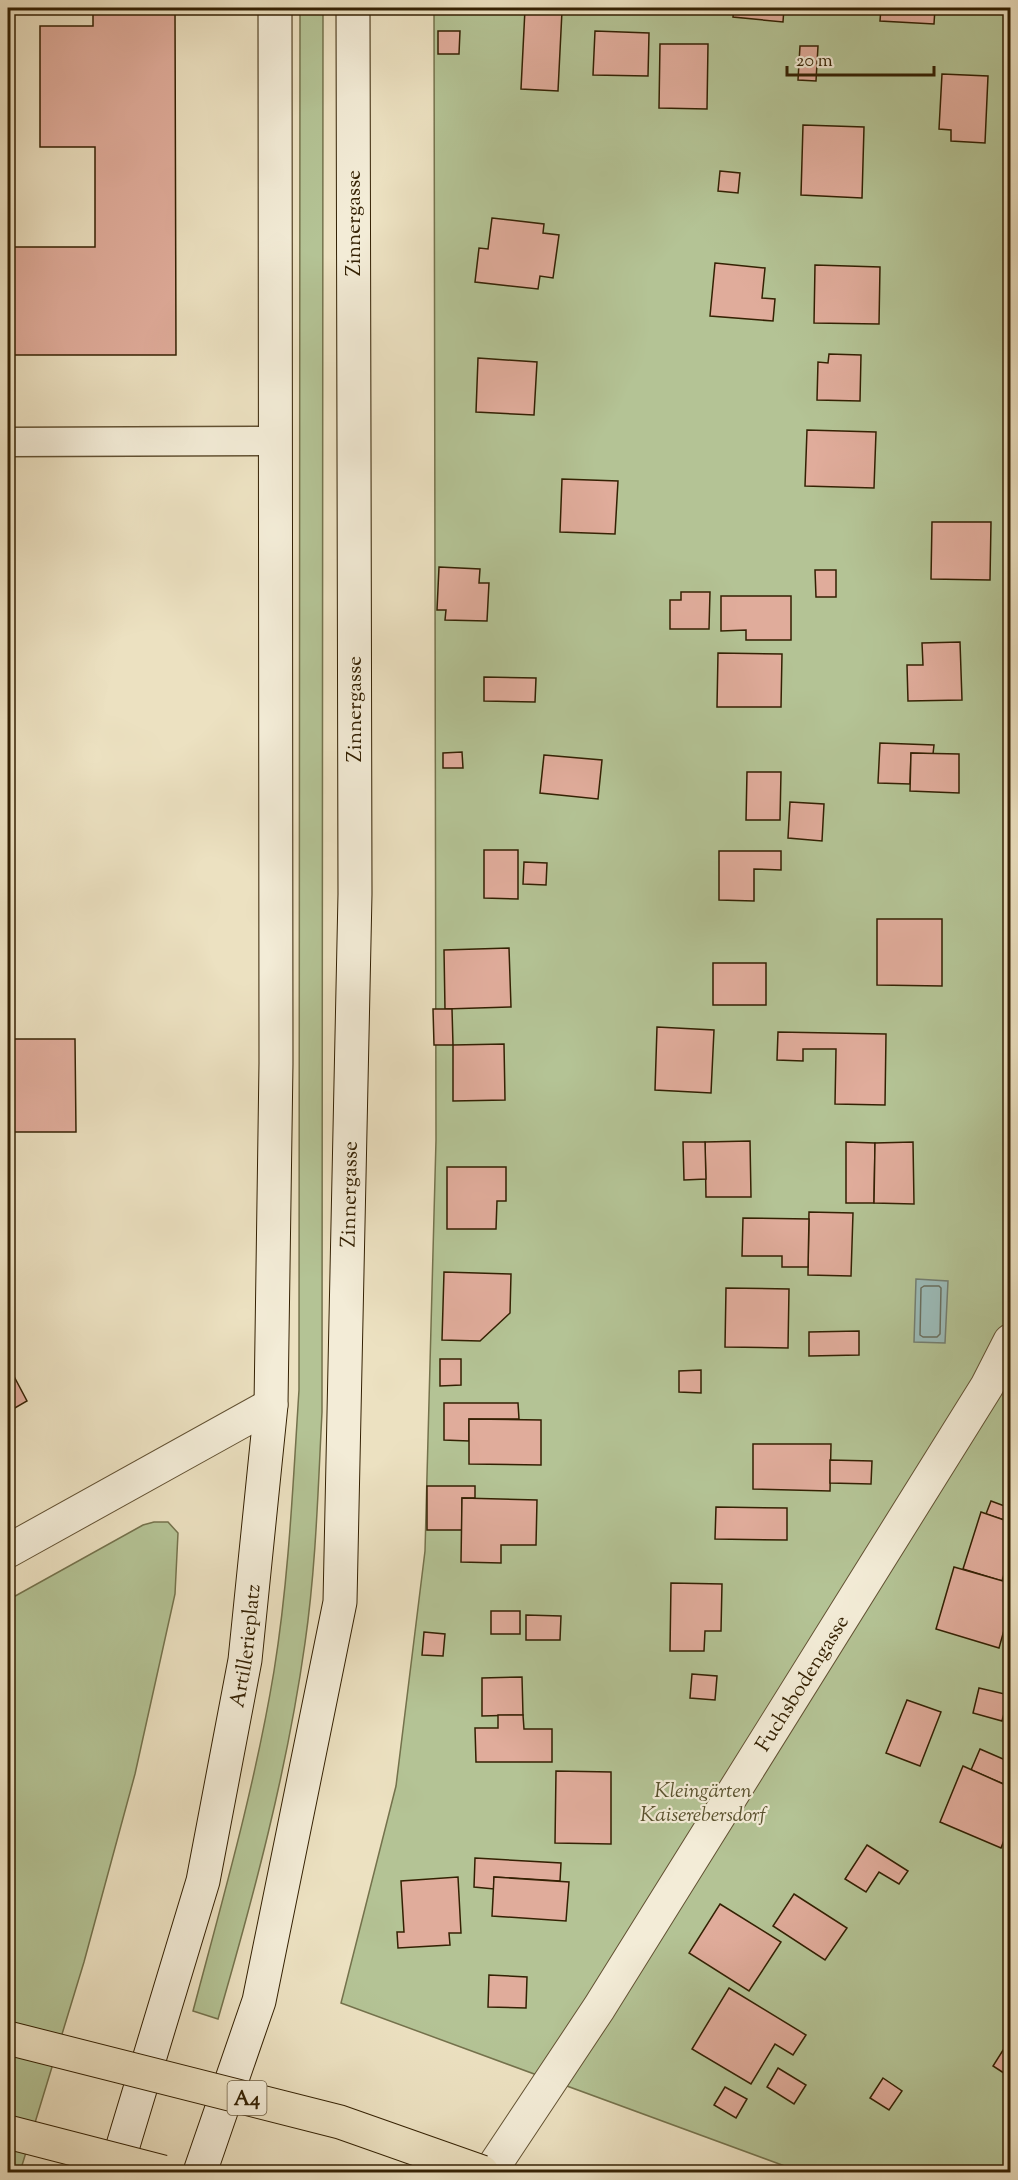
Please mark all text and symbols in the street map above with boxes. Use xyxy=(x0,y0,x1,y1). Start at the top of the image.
scale bar xyxy=(787,39,934,77)
text: 20 m xyxy=(796,49,833,75)
street label: Zinnergasse xyxy=(340,170,370,276)
street label: Zinnergasse xyxy=(341,656,371,762)
street label: Zinnergasse xyxy=(335,1141,367,1248)
street label: Artillerieplatz xyxy=(223,1583,270,1710)
street label: Fuchsbodengasse xyxy=(749,1610,857,1758)
park label: Kleingärten Kaiserebersdorf xyxy=(640,1777,769,1831)
road number: A4 xyxy=(228,2081,266,2115)

